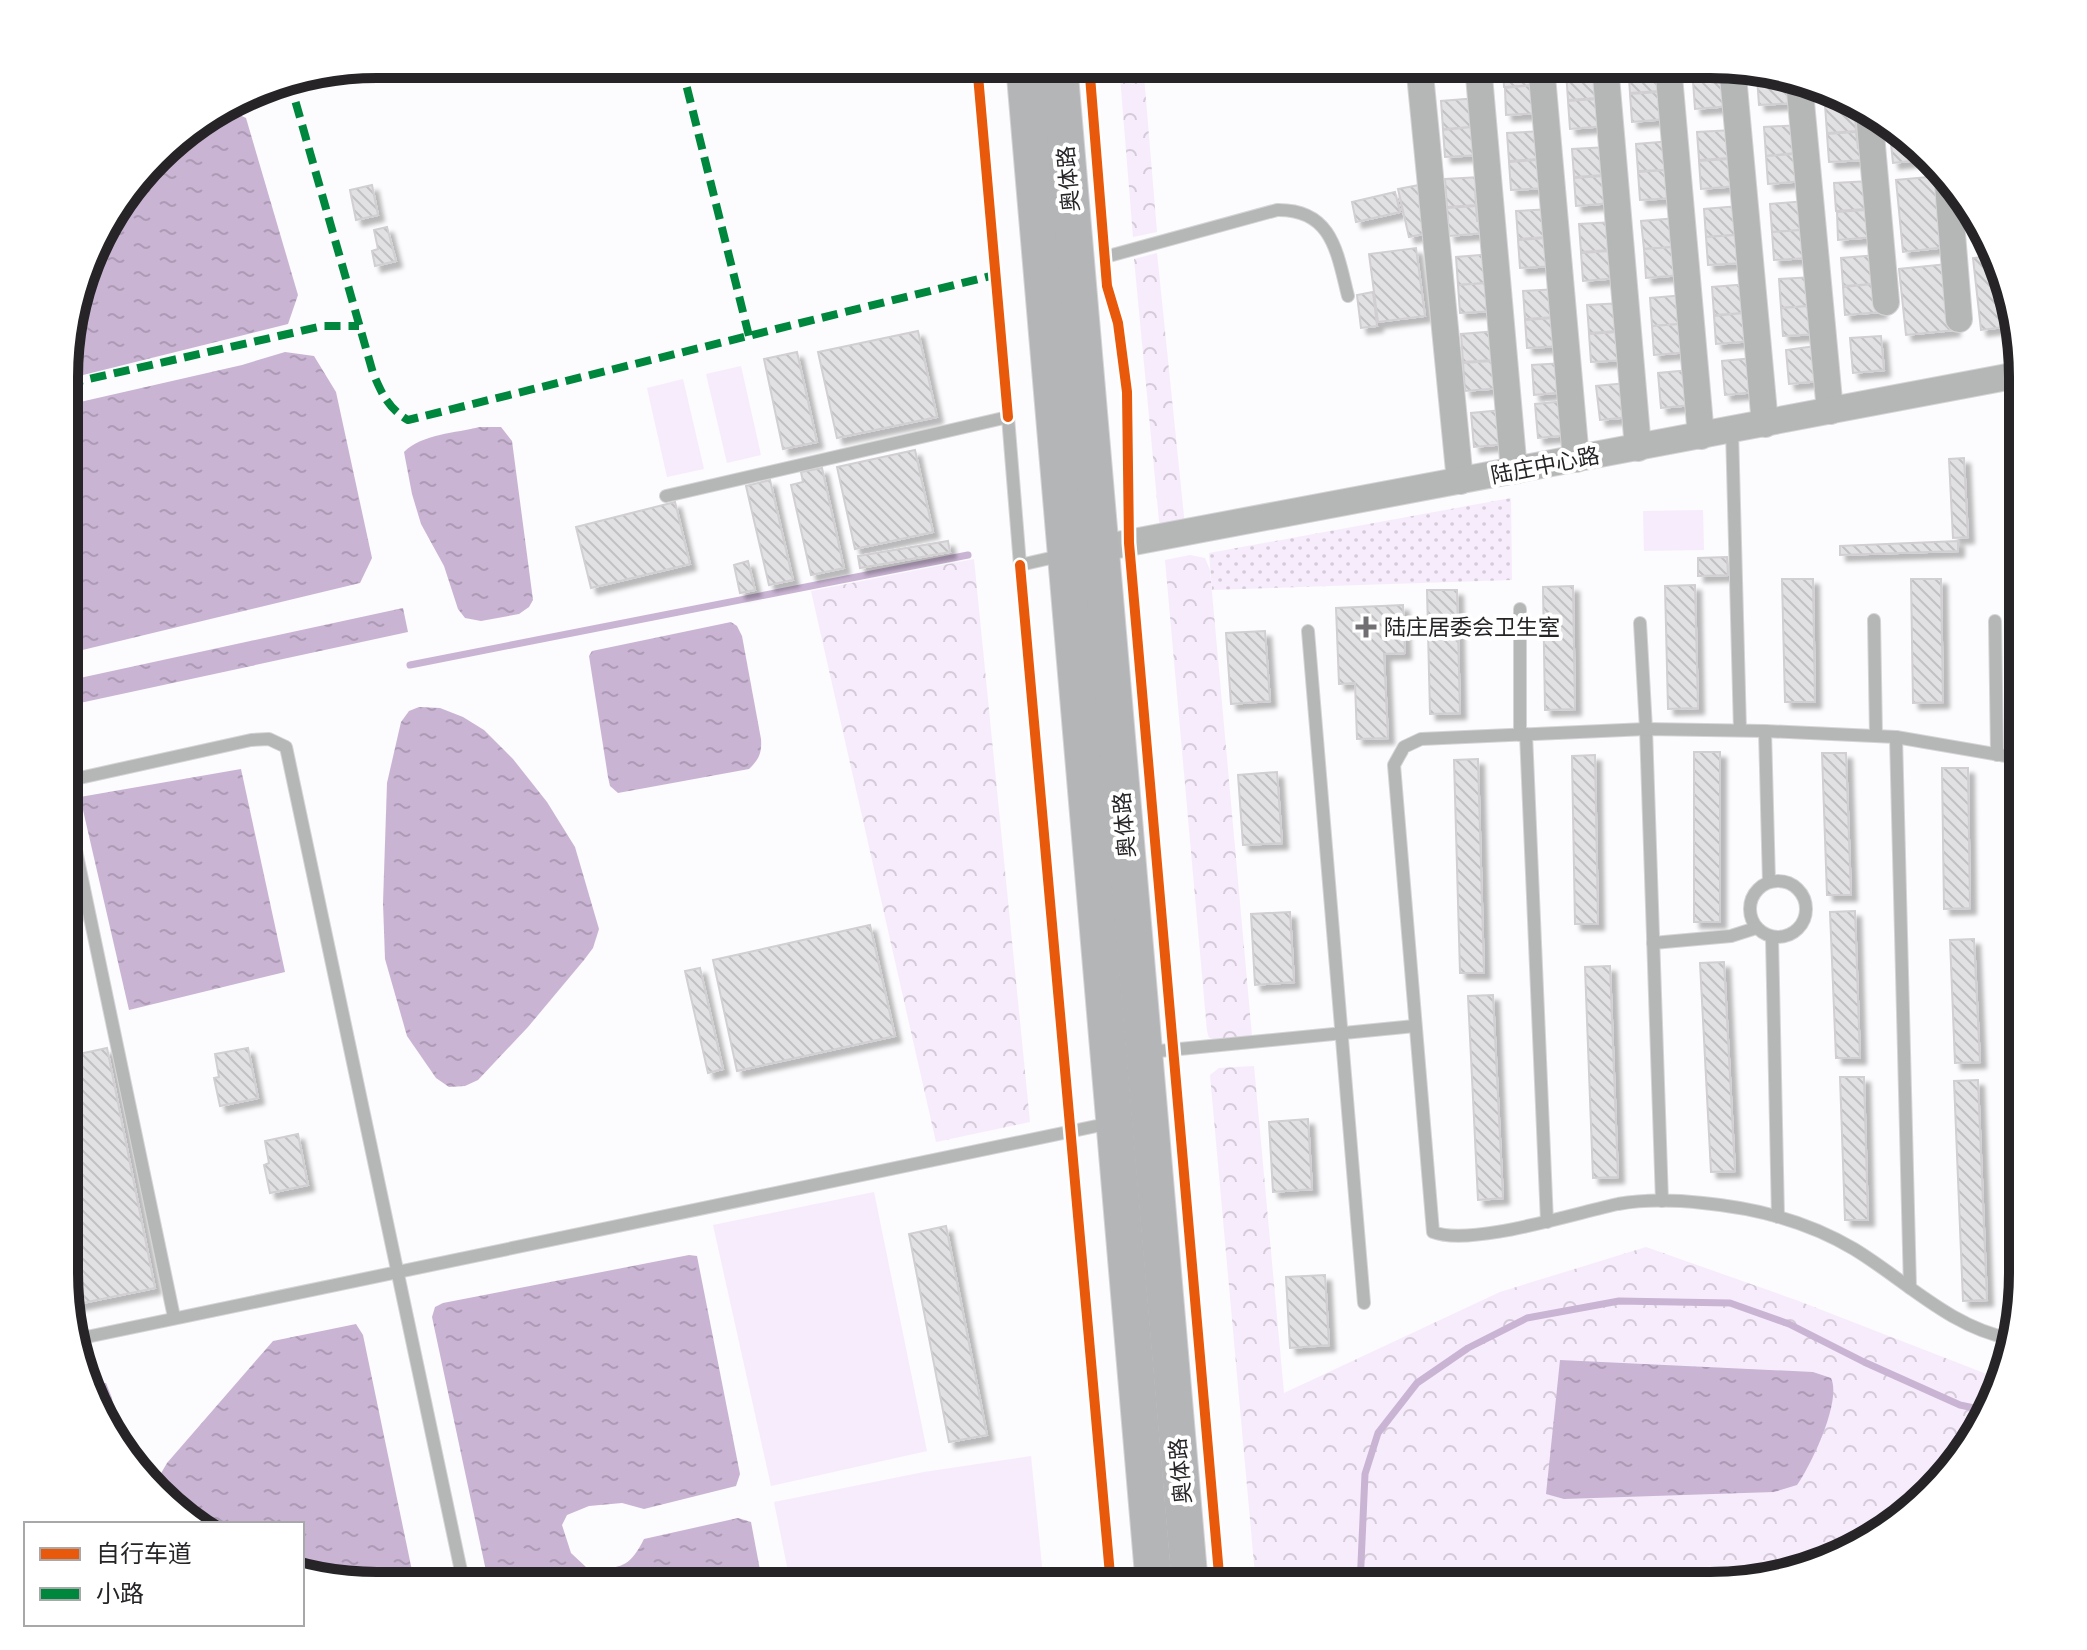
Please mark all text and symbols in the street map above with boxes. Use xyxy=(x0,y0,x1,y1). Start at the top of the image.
street label: 奥体路 xyxy=(1051,145,1084,213)
street label: 陆庄中心路 xyxy=(1488,441,1601,488)
place label: 陆庄居委会卫生室 xyxy=(1384,613,1560,640)
marker: 陆庄居委会卫生室 xyxy=(1355,616,1377,638)
street label: 奥体路 xyxy=(1107,791,1140,859)
street label: 奥体路 xyxy=(1163,1437,1196,1505)
legend xyxy=(24,1522,304,1626)
text: 自行车道 xyxy=(96,1538,192,1567)
text: 小路 xyxy=(96,1578,144,1607)

